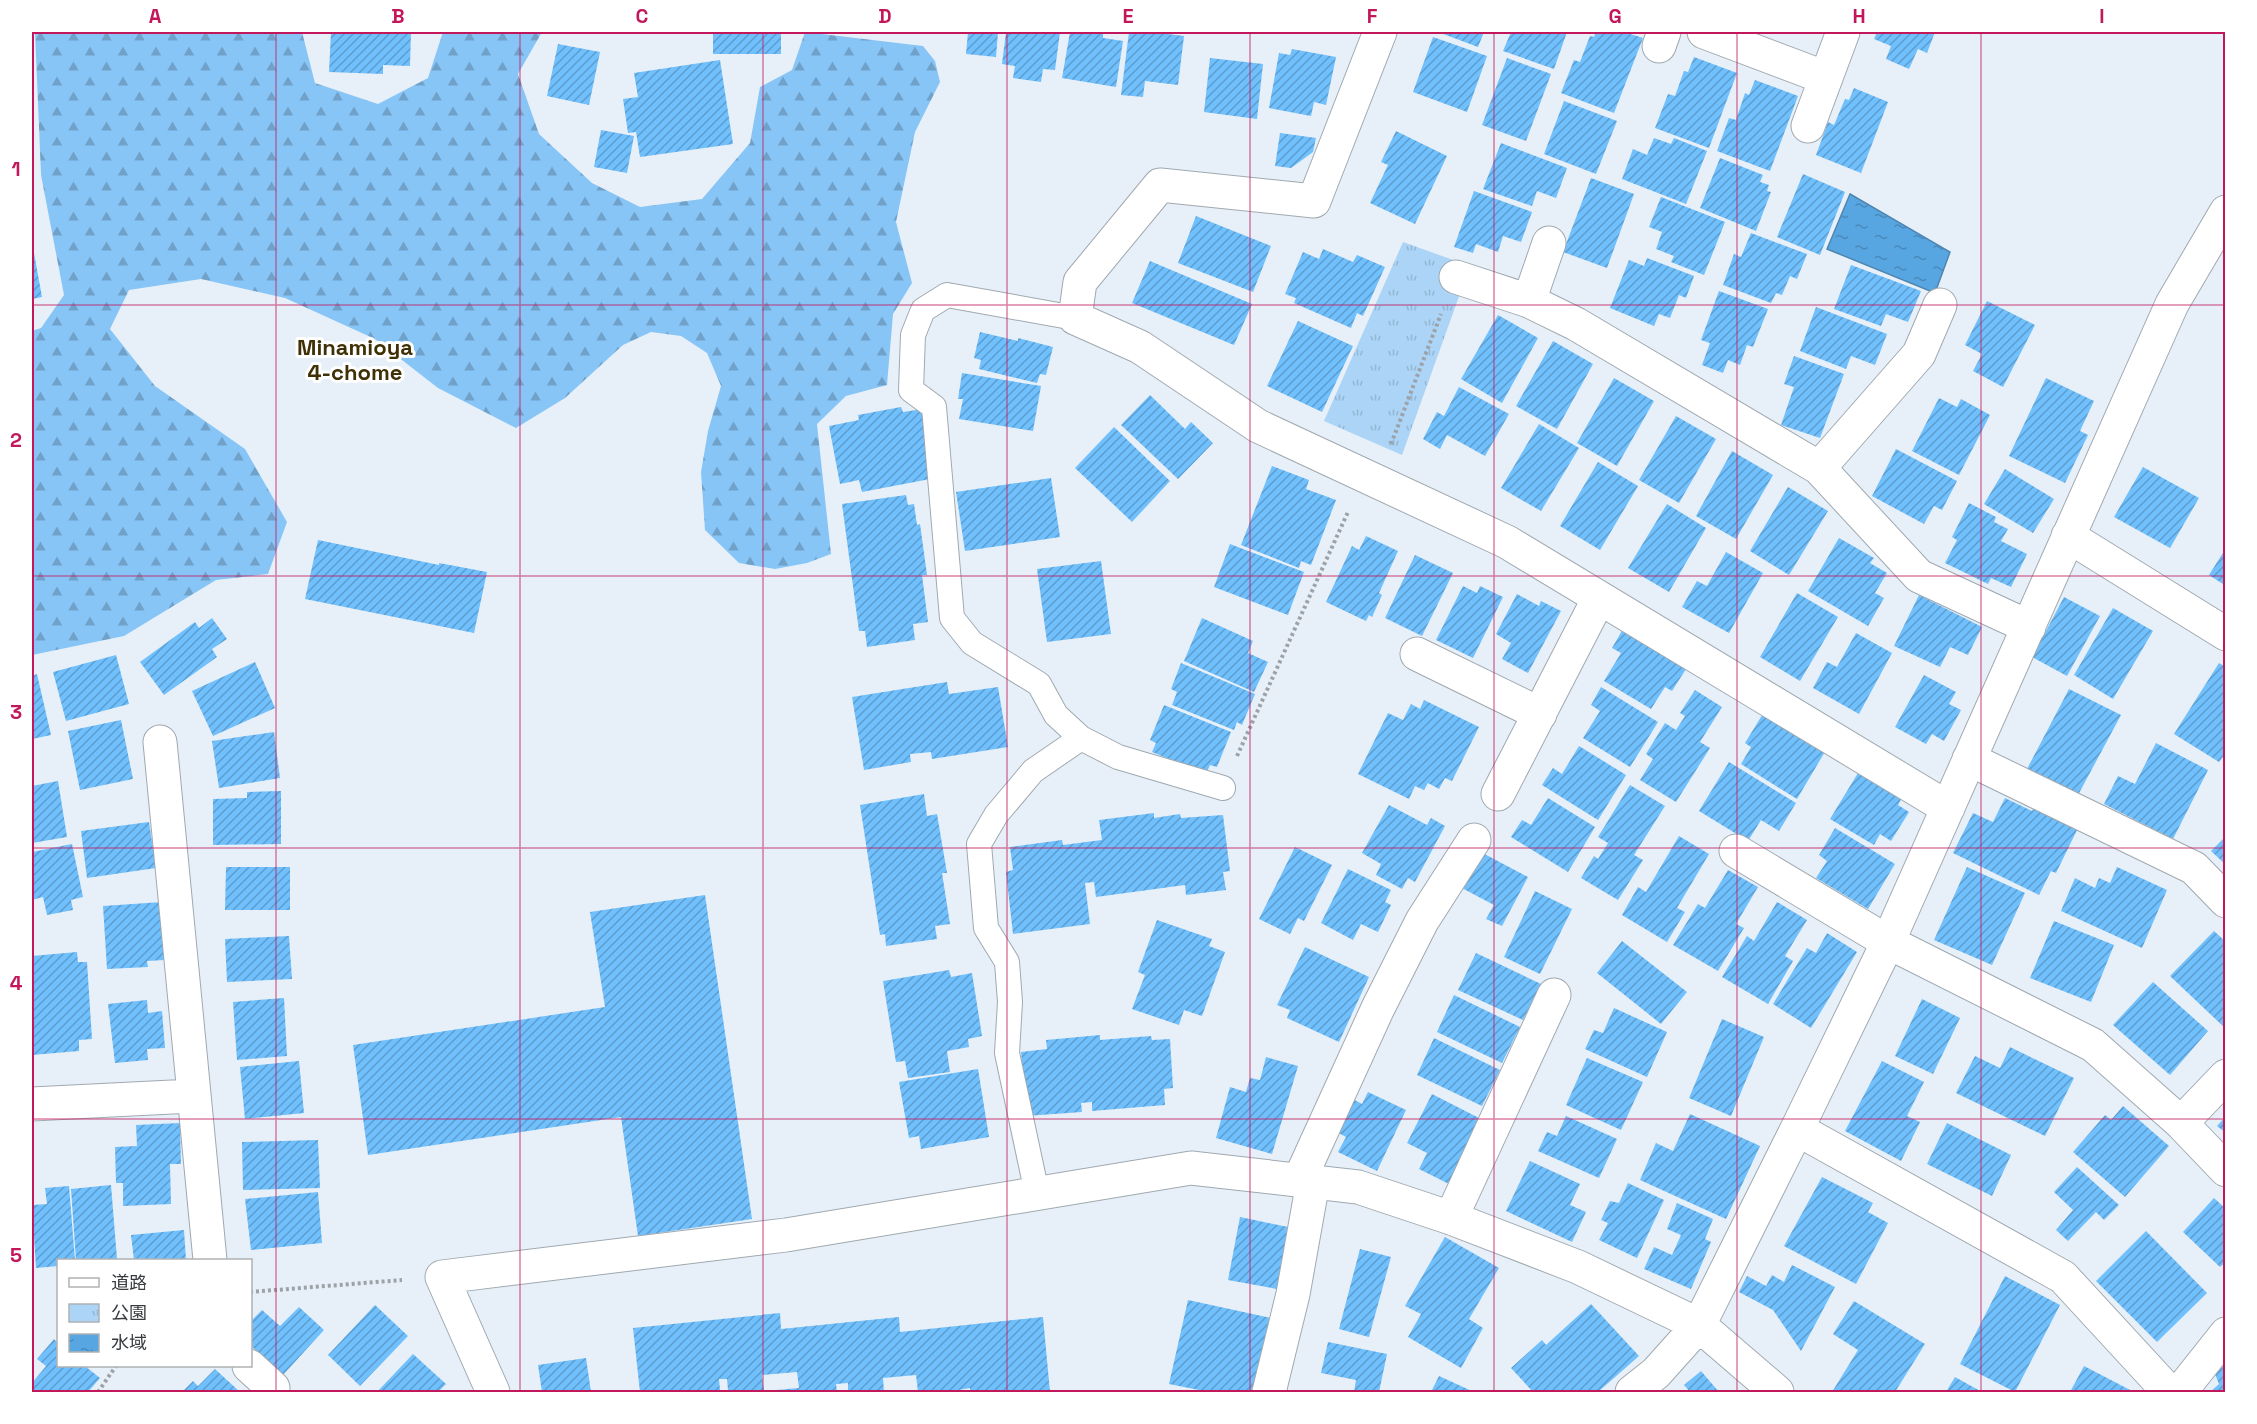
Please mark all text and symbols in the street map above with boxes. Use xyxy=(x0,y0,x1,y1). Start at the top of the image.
text: A xyxy=(149,3,162,29)
text: B xyxy=(391,3,405,29)
text: C xyxy=(636,3,649,29)
text: D xyxy=(878,3,892,29)
text: E xyxy=(1122,3,1134,29)
text: F xyxy=(1367,3,1378,29)
text: G xyxy=(1608,3,1622,29)
text: H xyxy=(1852,3,1866,29)
text: I xyxy=(2099,3,2105,29)
text: 1 xyxy=(11,156,21,182)
district label: Minamioya 4-chome xyxy=(297,333,413,386)
text: 2 xyxy=(10,427,22,453)
text: 3 xyxy=(10,699,22,725)
text: 4 xyxy=(10,970,23,996)
text: 5 xyxy=(10,1242,22,1268)
legend xyxy=(57,1259,252,1367)
text: 道路 xyxy=(111,1271,147,1294)
text: 公園 xyxy=(111,1301,147,1324)
text: 水域 xyxy=(111,1331,147,1354)

